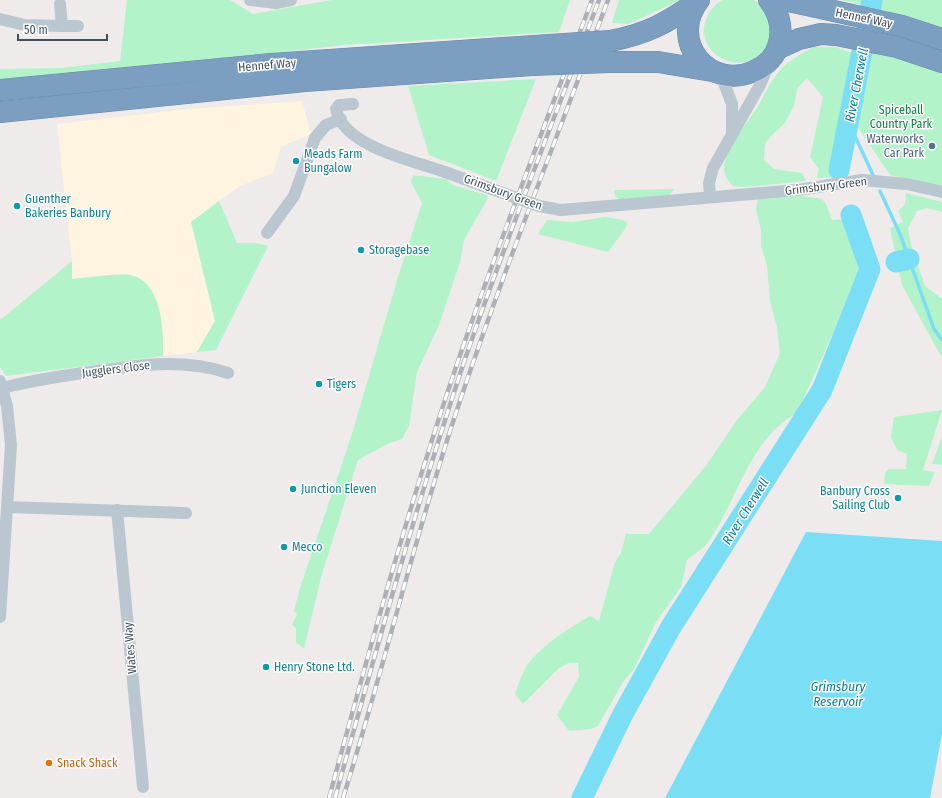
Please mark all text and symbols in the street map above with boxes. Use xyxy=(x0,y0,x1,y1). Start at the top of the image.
street label: Hennef Way xyxy=(834,5,894,31)
scale bar xyxy=(18,16,107,42)
text: 50 m xyxy=(24,23,48,37)
water label: River Cherwell xyxy=(842,46,871,123)
street label: Hennef Way xyxy=(238,55,297,74)
park label: Spiceball Country Park xyxy=(870,103,933,131)
place label: Waterworks Car Park xyxy=(867,132,924,160)
marker: Waterworks Car Park xyxy=(927,141,937,151)
place label: Meads Farm Bungalow xyxy=(304,147,362,175)
marker: Meads Farm Bungalow xyxy=(291,156,301,166)
street label: Grimsbury Green xyxy=(462,171,544,213)
street label: Grimsbury Green xyxy=(784,174,868,198)
place label: Guenther Bakeries Banbury xyxy=(25,192,112,220)
marker: Guenther Bakeries Banbury xyxy=(12,201,22,211)
place label: Storagebase xyxy=(369,243,429,257)
marker: Storagebase xyxy=(356,245,366,255)
street label: Jugglers Close xyxy=(81,358,151,380)
place label: Tigers xyxy=(327,377,356,391)
marker: Tigers xyxy=(314,379,324,389)
water label: River Cherwell xyxy=(719,475,772,547)
place label: Junction Eleven xyxy=(301,482,377,496)
marker: Junction Eleven xyxy=(288,484,298,494)
place label: Banbury Cross Sailing Club xyxy=(820,484,890,512)
marker: Banbury Cross Sailing Club xyxy=(893,493,903,503)
place label: Mecco xyxy=(292,540,323,554)
marker: Mecco xyxy=(279,542,289,552)
street label: Wates Way xyxy=(121,621,139,674)
place label: Henry Stone Ltd. xyxy=(274,660,355,674)
marker: Henry Stone Ltd. xyxy=(261,662,271,672)
water label: Grimsbury Reservoir xyxy=(811,679,866,709)
place label: Snack Shack xyxy=(57,756,118,770)
marker: Snack Shack xyxy=(44,758,54,768)

